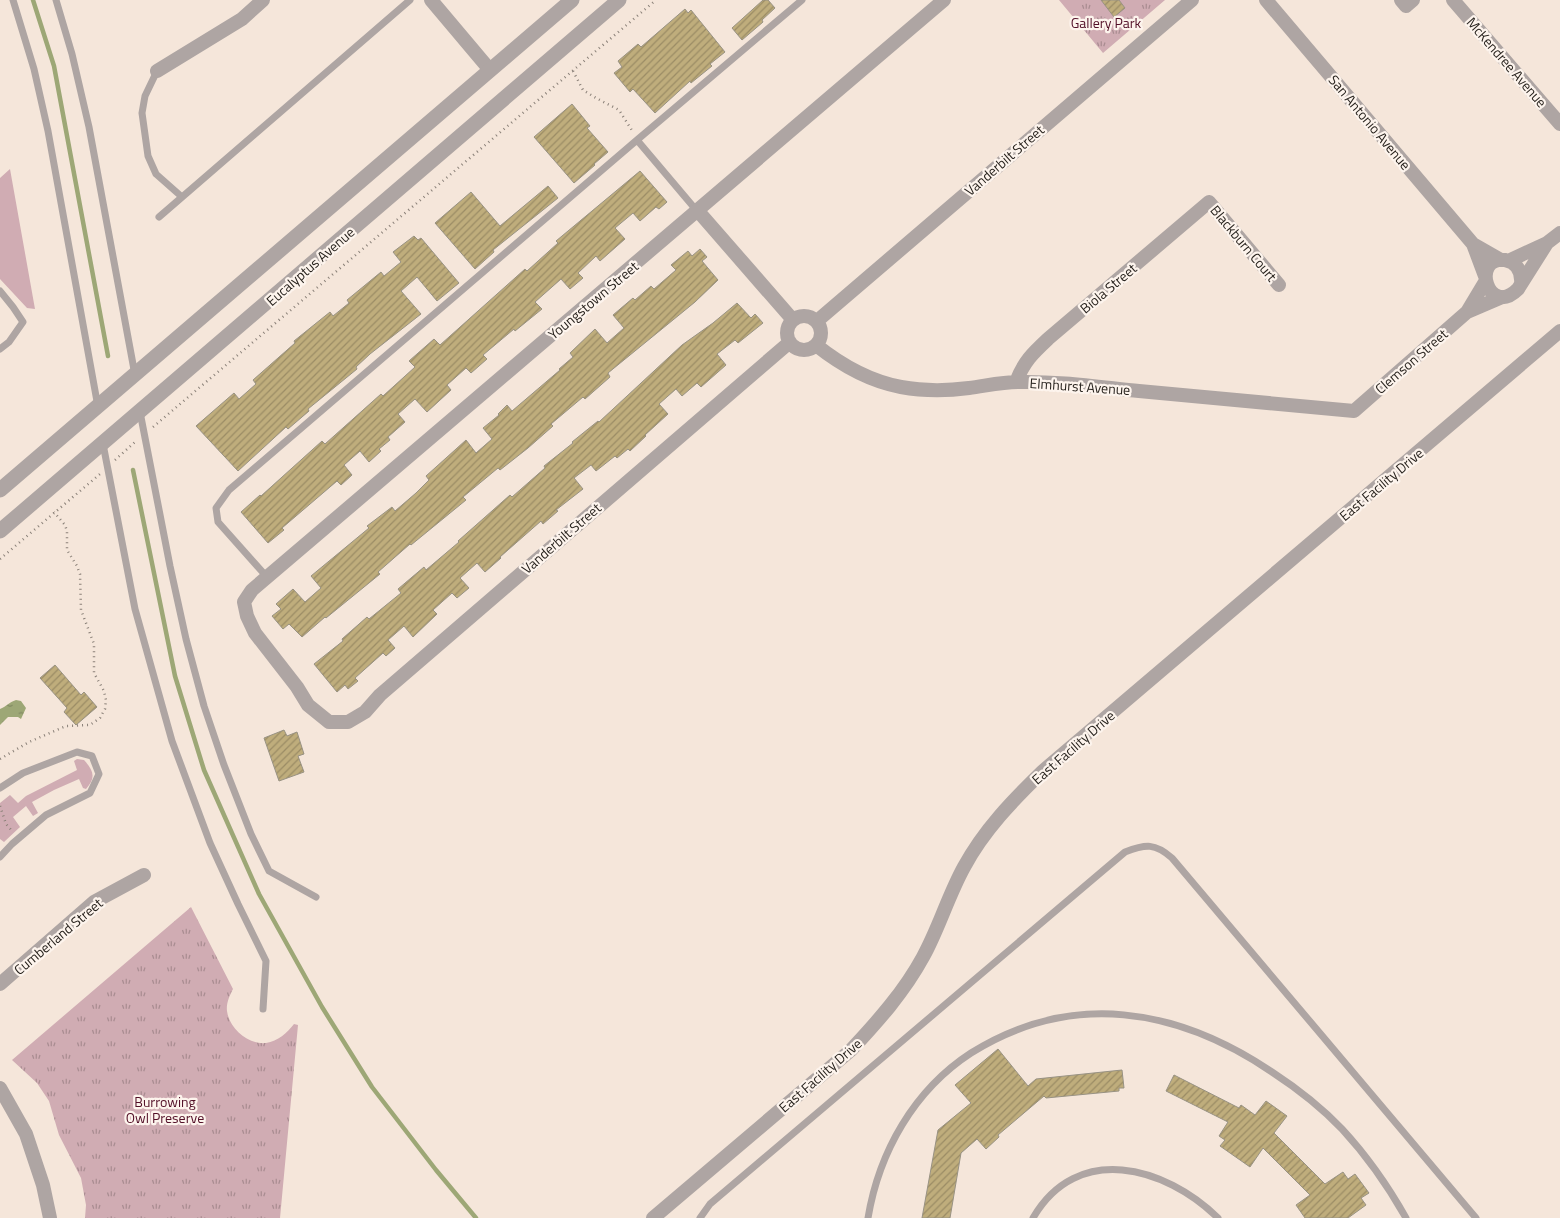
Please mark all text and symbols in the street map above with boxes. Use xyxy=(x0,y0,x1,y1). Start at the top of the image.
park label: Gallery Park xyxy=(1071,12,1142,33)
street label: McKendree Avenue xyxy=(1462,12,1552,112)
street label: San Antonio Avenue xyxy=(1324,70,1416,174)
street label: Vanderbilt Street xyxy=(960,119,1048,201)
street label: Blackburn Court xyxy=(1206,200,1282,286)
street label: Eucalyptus Avenue xyxy=(261,222,359,310)
street label: Youngstown Street xyxy=(543,256,643,344)
street label: Biola Street xyxy=(1075,258,1141,318)
street label: Clemson Street xyxy=(1370,323,1452,399)
street label: Elmhurst Avenue xyxy=(1029,372,1131,400)
street label: East Facility Drive xyxy=(1334,443,1428,525)
street label: Vanderbilt Street xyxy=(517,497,605,579)
street label: East Facility Drive xyxy=(1027,705,1119,789)
street label: Cumberland Street xyxy=(9,892,107,979)
street label: East Facility Drive xyxy=(774,1033,866,1117)
park label: Burrowing Owl Preserve xyxy=(126,1091,204,1128)

